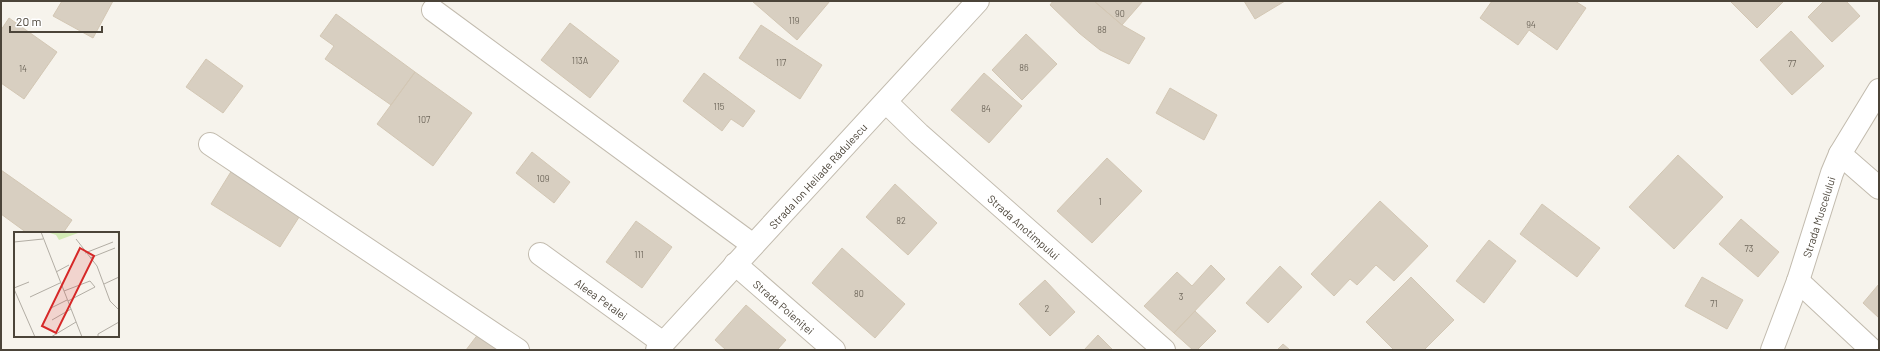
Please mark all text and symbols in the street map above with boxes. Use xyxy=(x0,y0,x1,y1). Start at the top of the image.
scale bar xyxy=(10,8,102,34)
house number: 90 xyxy=(1115,8,1125,19)
text: 20 m xyxy=(16,14,42,28)
house number: 119 xyxy=(788,15,800,26)
house number: 94 xyxy=(1526,19,1536,30)
house number: 88 xyxy=(1097,24,1107,35)
house number: 113A xyxy=(572,55,589,66)
house number: 117 xyxy=(776,57,787,68)
house number: 77 xyxy=(1788,58,1797,69)
house number: 86 xyxy=(1019,62,1029,73)
house number: 14 xyxy=(19,63,27,74)
house number: 115 xyxy=(714,101,725,112)
house number: 84 xyxy=(981,103,991,114)
house number: 107 xyxy=(418,114,431,125)
street label: Strada Ion Heliade Rădulescu xyxy=(766,120,869,231)
house number: 109 xyxy=(537,173,550,184)
street label: Strada Muscelului xyxy=(1799,175,1837,259)
street label: Strada Anotimpului xyxy=(985,191,1063,262)
house number: 1 xyxy=(1098,196,1102,207)
house number: 82 xyxy=(896,215,906,226)
inset map xyxy=(14,232,119,337)
house number: 73 xyxy=(1745,243,1754,254)
house number: 111 xyxy=(634,249,644,260)
street label: Aleea Petalei xyxy=(573,275,631,322)
street label: Strada Poieniței xyxy=(751,277,817,337)
house number: 80 xyxy=(854,288,864,299)
house number: 3 xyxy=(1179,291,1184,302)
house number: 71 xyxy=(1710,298,1718,309)
house number: 2 xyxy=(1045,303,1050,314)

